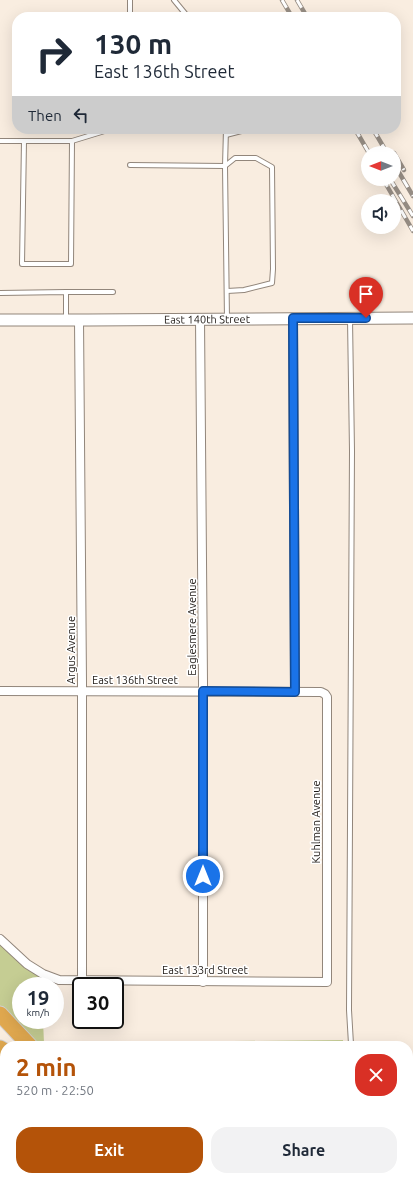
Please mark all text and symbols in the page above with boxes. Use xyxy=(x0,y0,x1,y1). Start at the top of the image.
icon: right xyxy=(28,28,80,80)
text: 130 m xyxy=(94,28,172,59)
text: East 136th Street xyxy=(94,61,235,81)
icon: left xyxy=(70,104,92,126)
text: Then xyxy=(28,107,62,124)
north arrow xyxy=(361,146,401,186)
map controls xyxy=(361,146,401,234)
button: sound xyxy=(361,194,401,234)
pin xyxy=(349,277,383,318)
icon: arrive xyxy=(355,283,377,305)
street label: East 140th Street xyxy=(164,313,251,326)
street label: Eaglesmere Avenue xyxy=(186,578,198,676)
street label: Argus Avenue xyxy=(65,616,77,684)
street label: East 136th Street xyxy=(92,674,179,686)
street label: Kuhlman Avenue xyxy=(310,780,322,864)
position arrow xyxy=(182,855,224,897)
street label: East 133rd Street xyxy=(162,964,249,976)
speed limit sign: 30 xyxy=(72,977,124,1029)
text: 19 xyxy=(27,986,49,1009)
text: km/h xyxy=(26,1007,50,1018)
text: 2 min xyxy=(16,1054,77,1081)
button: close xyxy=(355,1054,397,1096)
text: 520 m · 22:50 xyxy=(16,1083,94,1097)
button: Exit xyxy=(16,1127,203,1173)
button: Share xyxy=(211,1127,397,1173)

